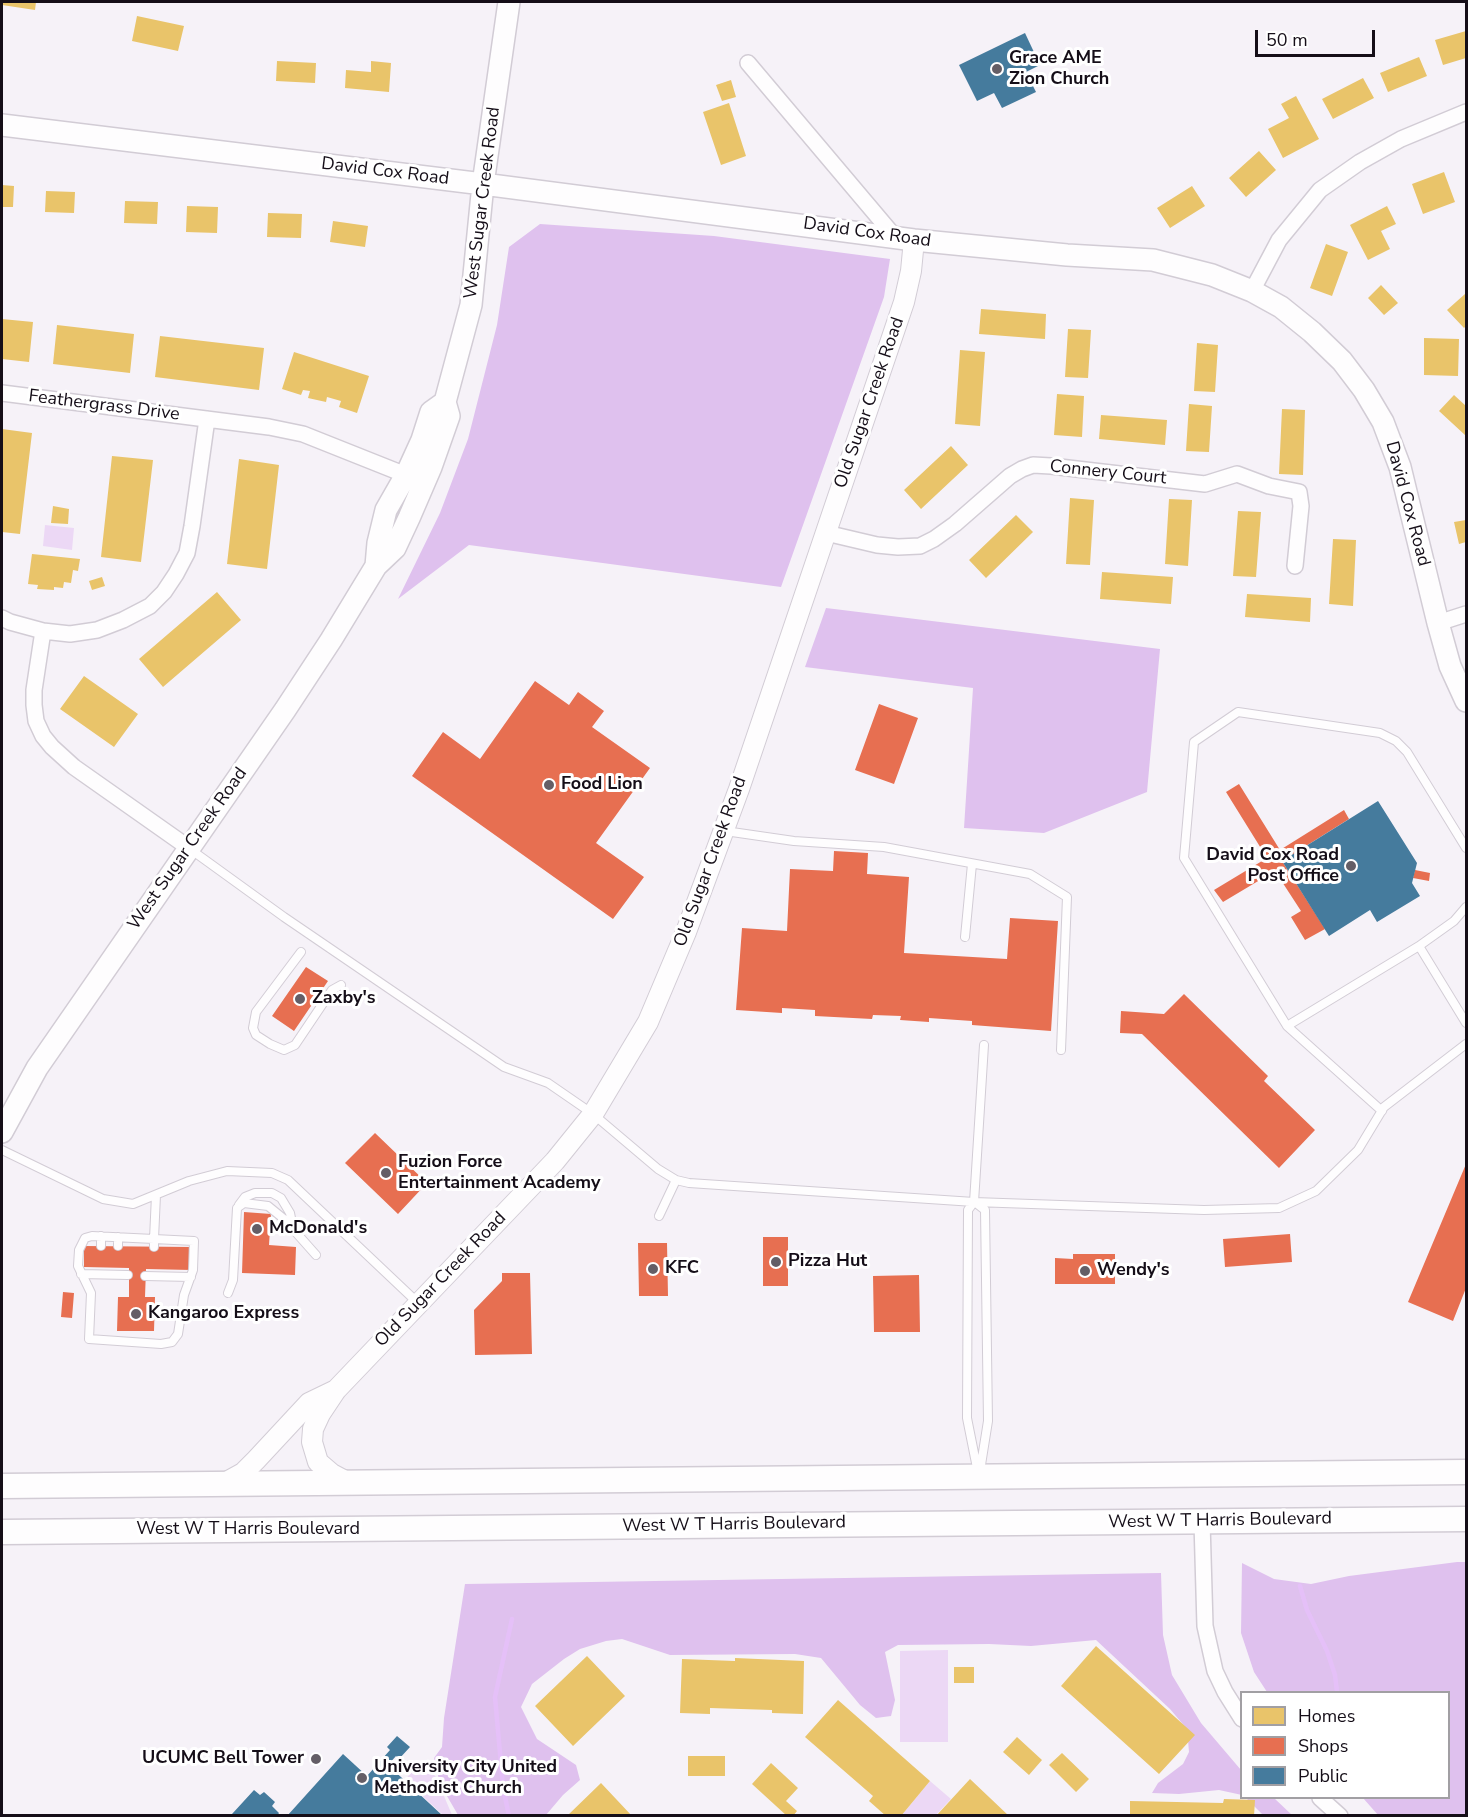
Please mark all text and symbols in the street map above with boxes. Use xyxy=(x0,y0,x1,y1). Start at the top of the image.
scale bar xyxy=(1258,18,1378,56)
text: 50 m xyxy=(1266,28,1308,52)
place label: Grace AME Zion Church xyxy=(1009,48,1109,90)
marker: Grace AME Zion Church xyxy=(990,62,1004,76)
street label: West Sugar Creek Road xyxy=(461,106,505,300)
street label: David Cox Road xyxy=(320,153,450,191)
street label: David Cox Road xyxy=(802,213,932,253)
street label: Old Sugar Creek Road xyxy=(831,315,909,491)
street label: Feathergrass Drive xyxy=(27,386,181,426)
street label: David Cox Road xyxy=(1380,439,1434,569)
street label: Connery Court xyxy=(1049,456,1167,490)
street label: West Sugar Creek Road xyxy=(124,764,252,934)
place label: Food Lion xyxy=(561,774,643,796)
street label: Old Sugar Creek Road xyxy=(670,774,752,950)
marker: Food Lion xyxy=(542,778,556,792)
place label: David Cox Road Post Office xyxy=(1206,845,1339,888)
marker: David Cox Road Post Office xyxy=(1344,859,1358,873)
place label: Zaxby's xyxy=(312,988,376,1010)
marker: Zaxby's xyxy=(293,992,307,1006)
place label: Fuzion Force Entertainment Academy xyxy=(398,1152,600,1194)
marker: Fuzion Force Entertainment Academy xyxy=(379,1166,393,1180)
street label: Old Sugar Creek Road xyxy=(371,1208,511,1352)
place label: McDonald's xyxy=(269,1218,367,1240)
marker: McDonald's xyxy=(250,1222,264,1236)
place label: Pizza Hut xyxy=(788,1251,867,1273)
marker: Pizza Hut xyxy=(769,1255,783,1269)
place label: KFC xyxy=(665,1258,699,1280)
place label: Wendy's xyxy=(1097,1260,1170,1282)
marker: KFC xyxy=(646,1262,660,1276)
marker: Wendy's xyxy=(1078,1264,1092,1278)
place label: Kangaroo Express xyxy=(148,1303,299,1325)
marker: Kangaroo Express xyxy=(129,1307,143,1321)
street label: West W T Harris Boulevard xyxy=(1108,1508,1332,1534)
street label: West W T Harris Boulevard xyxy=(622,1512,846,1538)
street label: West W T Harris Boulevard xyxy=(136,1519,360,1541)
legend xyxy=(1240,1691,1450,1799)
text: Homes xyxy=(1298,1704,1355,1728)
text: Shops xyxy=(1298,1734,1348,1758)
place label: UCUMC Bell Tower xyxy=(142,1748,304,1770)
marker: UCUMC Bell Tower xyxy=(309,1752,323,1766)
place label: University City United Methodist Church xyxy=(374,1757,557,1800)
text: Public xyxy=(1298,1764,1348,1788)
marker: University City United Methodist Church xyxy=(355,1771,369,1785)

